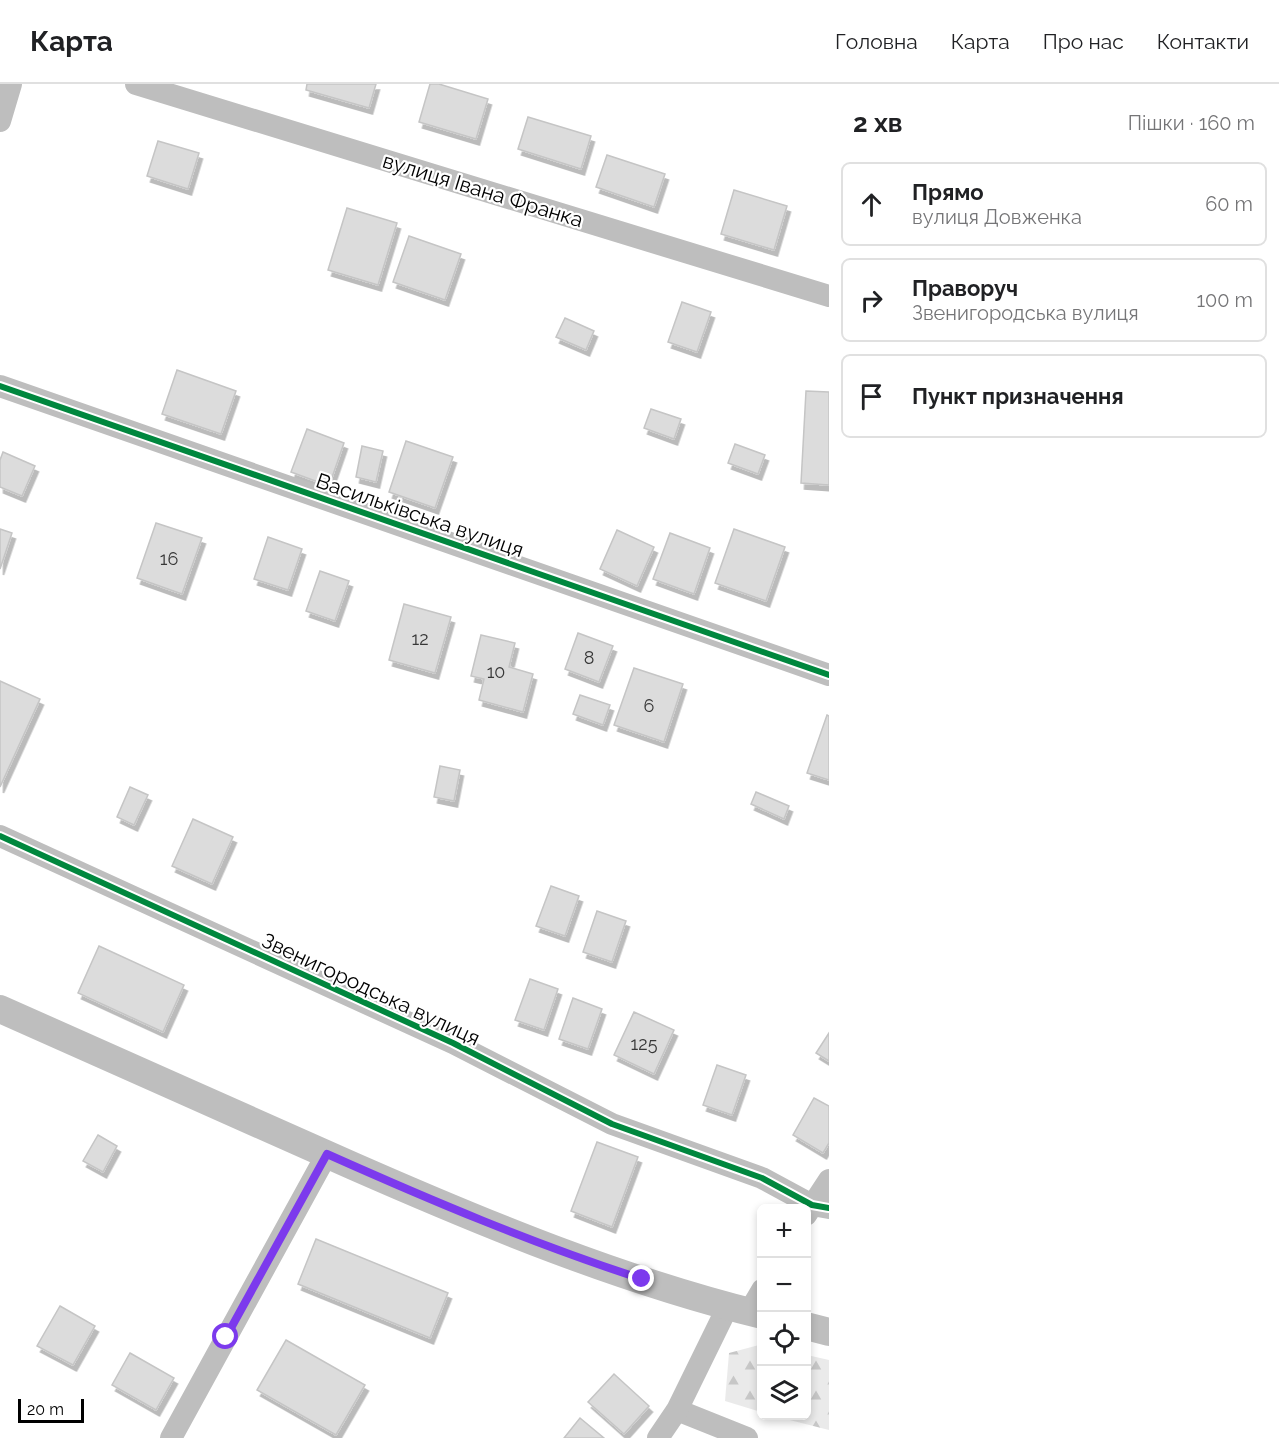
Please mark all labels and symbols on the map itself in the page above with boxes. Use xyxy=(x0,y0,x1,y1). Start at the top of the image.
street label: вулиця Івана Франка xyxy=(380,148,586,232)
street label: Васильківська вулиця xyxy=(313,468,527,562)
house number: 16 xyxy=(160,548,178,569)
house number: 12 xyxy=(411,628,429,649)
house number: 8 xyxy=(584,647,594,668)
house number: 10 xyxy=(487,661,505,682)
house number: 6 xyxy=(644,695,655,716)
street label: Звенигородська вулиця xyxy=(258,927,484,1051)
house number: 125 xyxy=(631,1033,658,1054)
route end xyxy=(628,1265,654,1291)
route start xyxy=(212,1323,238,1349)
scale bar xyxy=(18,1396,84,1424)

